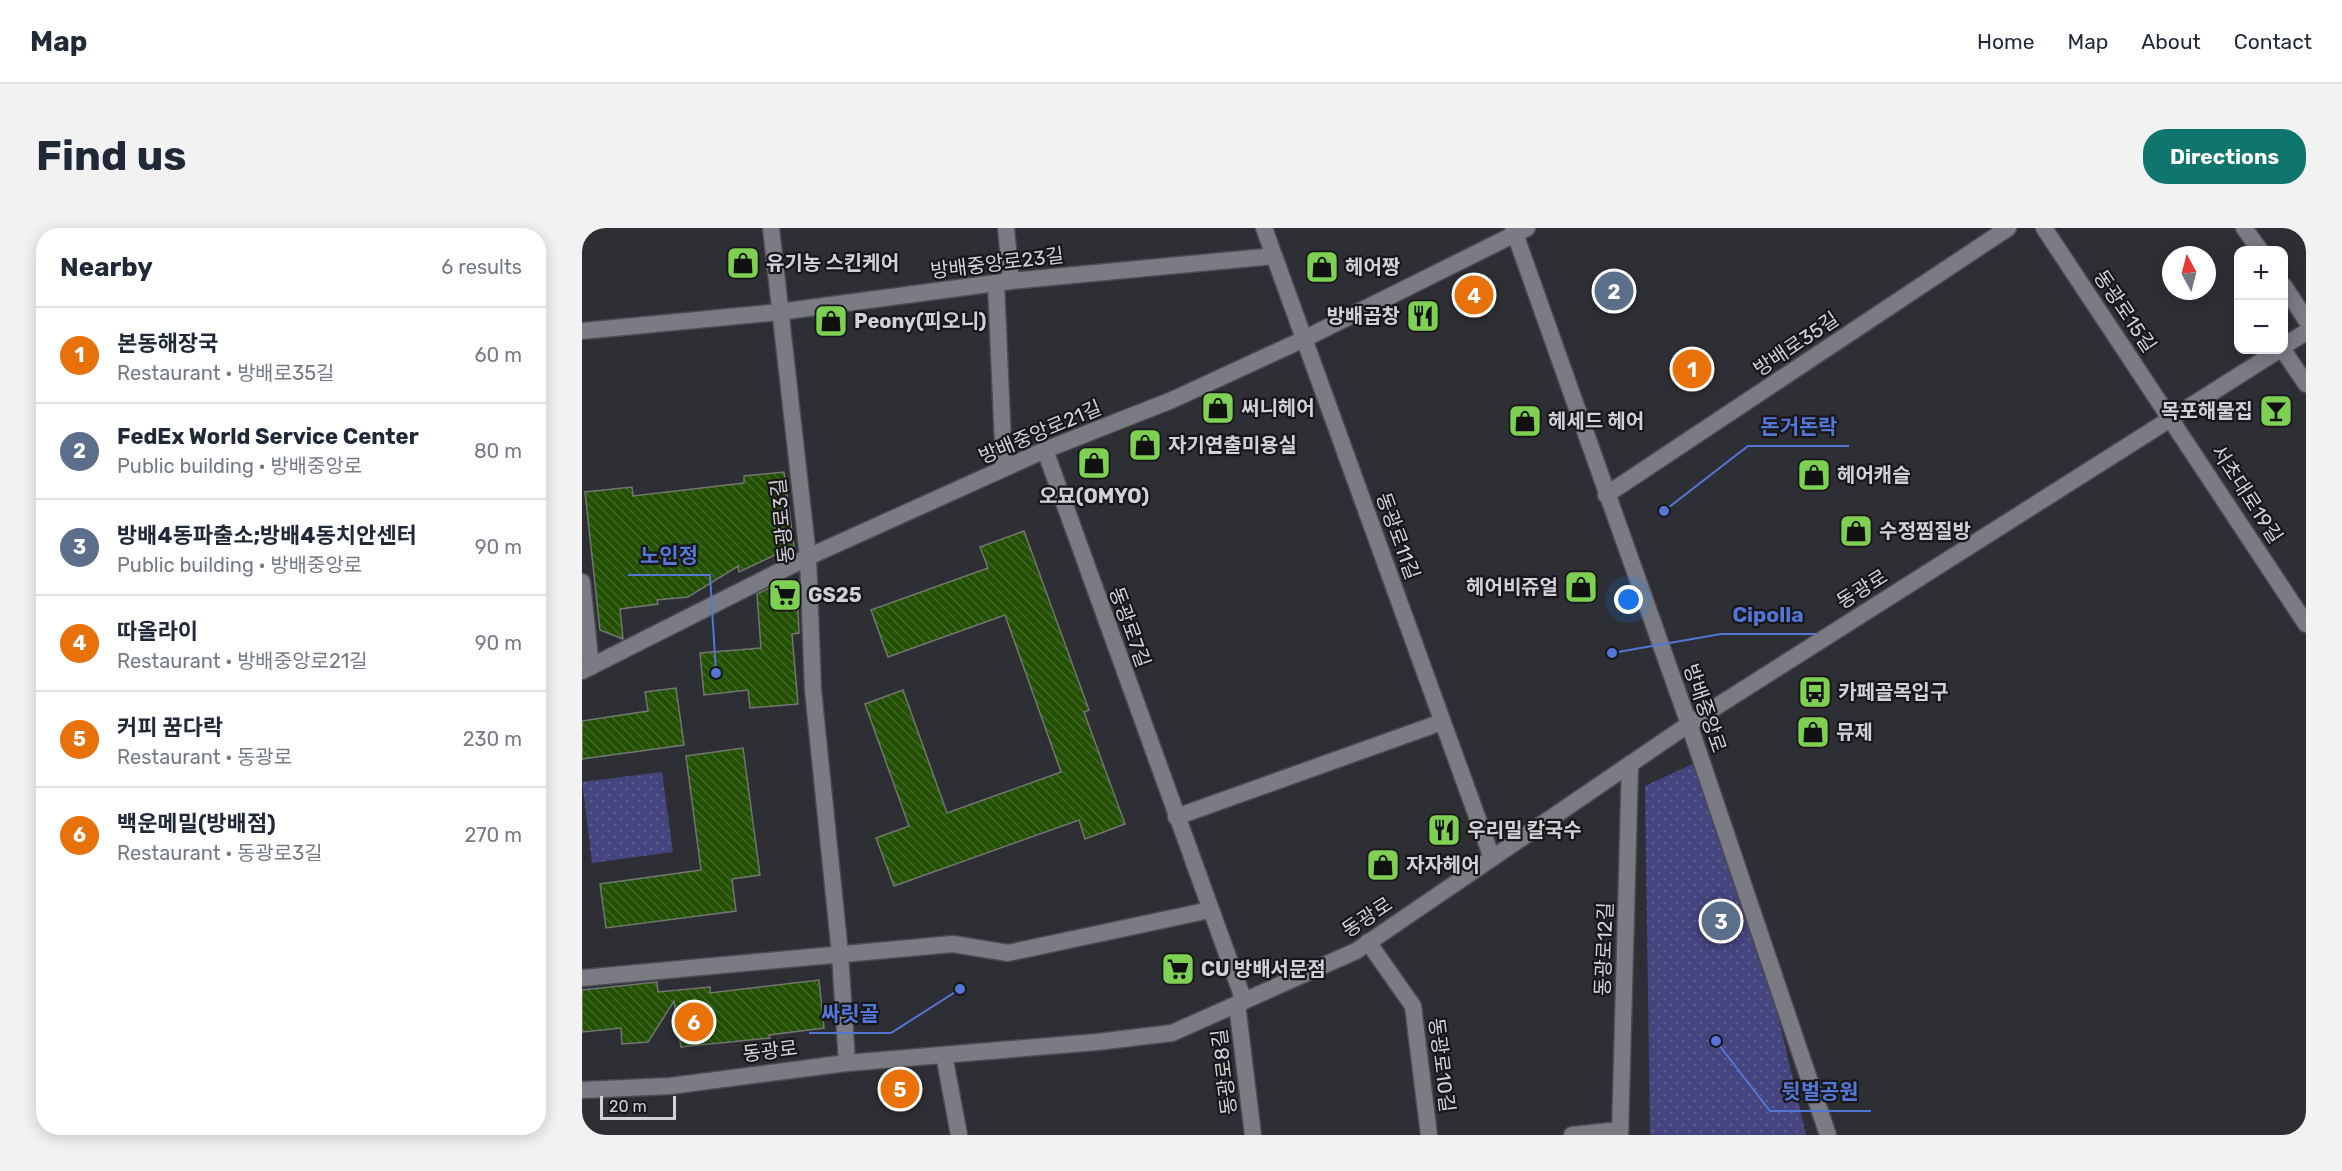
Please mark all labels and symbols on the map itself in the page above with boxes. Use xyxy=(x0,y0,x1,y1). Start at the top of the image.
street label: 방배중앙로23길 xyxy=(929,243,1065,283)
shop icon: 유기농 스킨케어 xyxy=(725,245,761,281)
north arrow xyxy=(2162,246,2216,300)
shop icon: 헤어짱 xyxy=(1304,249,1340,285)
place label: 유기농 스킨케어 xyxy=(766,251,899,275)
place label: 헤어짱 xyxy=(1345,255,1400,279)
street label: 동광로15길 xyxy=(2089,265,2161,357)
pin: 2 xyxy=(1594,268,1634,314)
pin: 4 xyxy=(1454,272,1494,318)
restaurant icon: 방배곱창 xyxy=(1405,298,1441,334)
shop icon: Peony(피오니) xyxy=(813,303,849,339)
place label: 방배곱창 xyxy=(1326,304,1400,328)
street label: 방배로35길 xyxy=(1749,307,1843,381)
place label: Peony(피오니) xyxy=(854,309,986,333)
pin: 1 xyxy=(1672,346,1712,392)
shop icon: 써니헤어 xyxy=(1200,390,1236,426)
bar icon: 목포해물집 xyxy=(2258,393,2294,429)
street label: 방배중앙로21길 xyxy=(975,395,1105,469)
place label: 써니헤어 xyxy=(1241,396,1315,420)
place label: 목포해물집 xyxy=(2161,399,2253,423)
shop icon: 헤세드 헤어 xyxy=(1507,403,1543,439)
callout: 돈거돈락 xyxy=(1748,407,1849,446)
place label: 헤세드 헤어 xyxy=(1548,409,1644,433)
text: 돈거돈락 xyxy=(1760,414,1838,439)
shop icon: 자기연출미용실 xyxy=(1127,427,1163,463)
place label: 자기연출미용실 xyxy=(1168,433,1297,457)
street label: 서초대로19길 xyxy=(2206,440,2288,548)
shop icon: 오묘(OMYO) xyxy=(1076,445,1112,481)
shop icon: 헤어캐슬 xyxy=(1796,457,1832,493)
place label: 헤어캐슬 xyxy=(1837,463,1911,487)
street label: 동광로3길 xyxy=(766,477,798,565)
place label: 오묘(OMYO) xyxy=(1039,484,1149,508)
street label: 동광로11길 xyxy=(1371,489,1425,583)
shop icon: 수정찜질방 xyxy=(1838,513,1874,549)
place label: 수정찜질방 xyxy=(1879,519,1971,543)
callout: 노인정 xyxy=(628,536,710,575)
text: 노인정 xyxy=(640,543,698,568)
street label: 동광로 xyxy=(1832,564,1892,614)
shop icon: 헤어비쥬얼 xyxy=(1563,569,1599,605)
place label: 헤어비쥬얼 xyxy=(1466,575,1558,599)
supermarket icon: GS25 xyxy=(767,577,803,613)
place label: GS25 xyxy=(808,583,862,607)
street label: 동광로7길 xyxy=(1104,583,1156,671)
your location xyxy=(1614,585,1643,614)
callout: Cipolla xyxy=(1721,595,1816,634)
text: Cipolla xyxy=(1732,602,1804,627)
street label: 방배중앙로 xyxy=(1679,661,1731,755)
bus stop icon: 카페골목입구 xyxy=(1797,674,1833,710)
place label: 카페골목입구 xyxy=(1838,680,1948,704)
shop icon: 뮤제 xyxy=(1795,714,1831,750)
place label: 뮤제 xyxy=(1836,720,1873,744)
restaurant icon: 우리밀 칼국수 xyxy=(1426,812,1462,848)
place label: 우리밀 칼국수 xyxy=(1467,818,1582,842)
shop icon: 자자헤어 xyxy=(1365,847,1401,883)
place label: 자자헤어 xyxy=(1406,853,1480,877)
street label: 동광로 xyxy=(1337,892,1397,942)
pin: 3 xyxy=(1702,898,1740,944)
street label: 동광로12길 xyxy=(1590,902,1618,996)
supermarket icon: CU 방배서문점 xyxy=(1160,951,1196,987)
place label: CU 방배서문점 xyxy=(1201,957,1326,981)
callout: 싸릿골 xyxy=(809,994,891,1033)
pin: 6 xyxy=(674,1000,714,1044)
text: 싸릿골 xyxy=(821,1001,879,1026)
street label: 동광로10길 xyxy=(1424,1016,1460,1114)
street label: 동광로8길 xyxy=(1207,1028,1241,1116)
street label: 동광로 xyxy=(741,1036,799,1066)
pin: 5 xyxy=(880,1066,920,1112)
callout: 뒷벌공원 xyxy=(1770,1072,1871,1111)
text: 뒷벌공원 xyxy=(1781,1079,1859,1104)
scale bar xyxy=(600,1093,676,1120)

